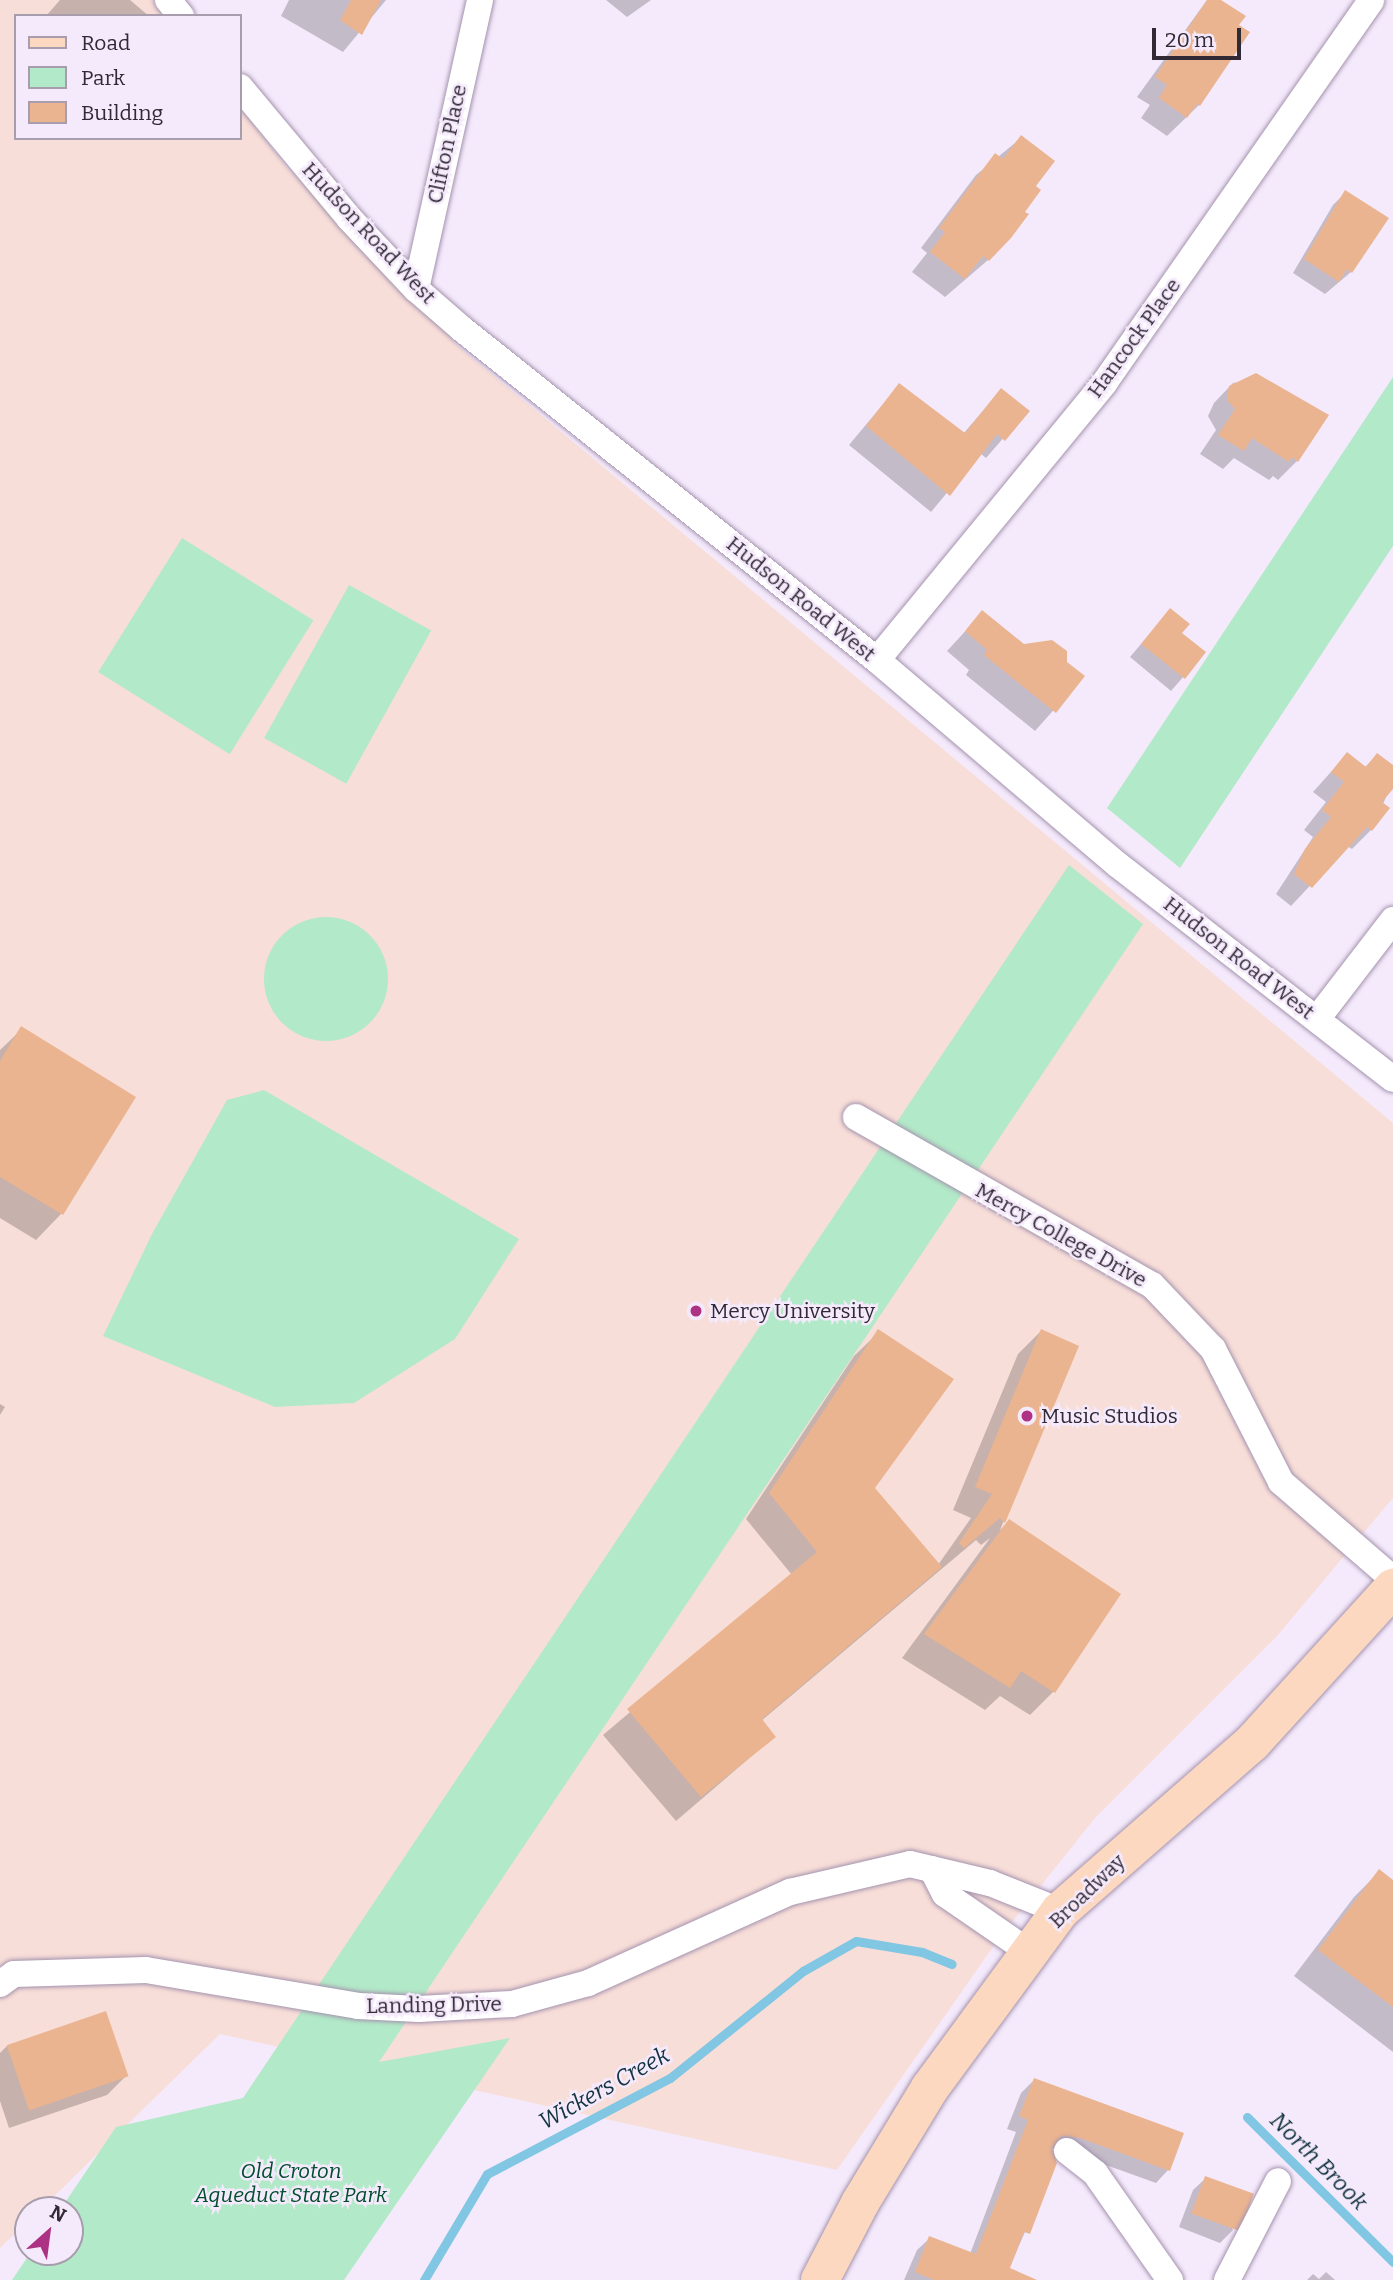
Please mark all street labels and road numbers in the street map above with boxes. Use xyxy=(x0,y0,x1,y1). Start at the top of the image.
street label: Clifton Place xyxy=(422,82,472,206)
street label: Hudson Road West xyxy=(297,157,441,309)
street label: Hancock Place xyxy=(1082,273,1186,403)
street label: Hudson Road West xyxy=(721,531,881,667)
street label: Hudson Road West xyxy=(1159,891,1319,1025)
street label: Mercy College Drive xyxy=(971,1177,1151,1293)
street label: Broadway xyxy=(1044,1849,1130,1933)
street label: Landing Drive xyxy=(366,1991,502,2019)

